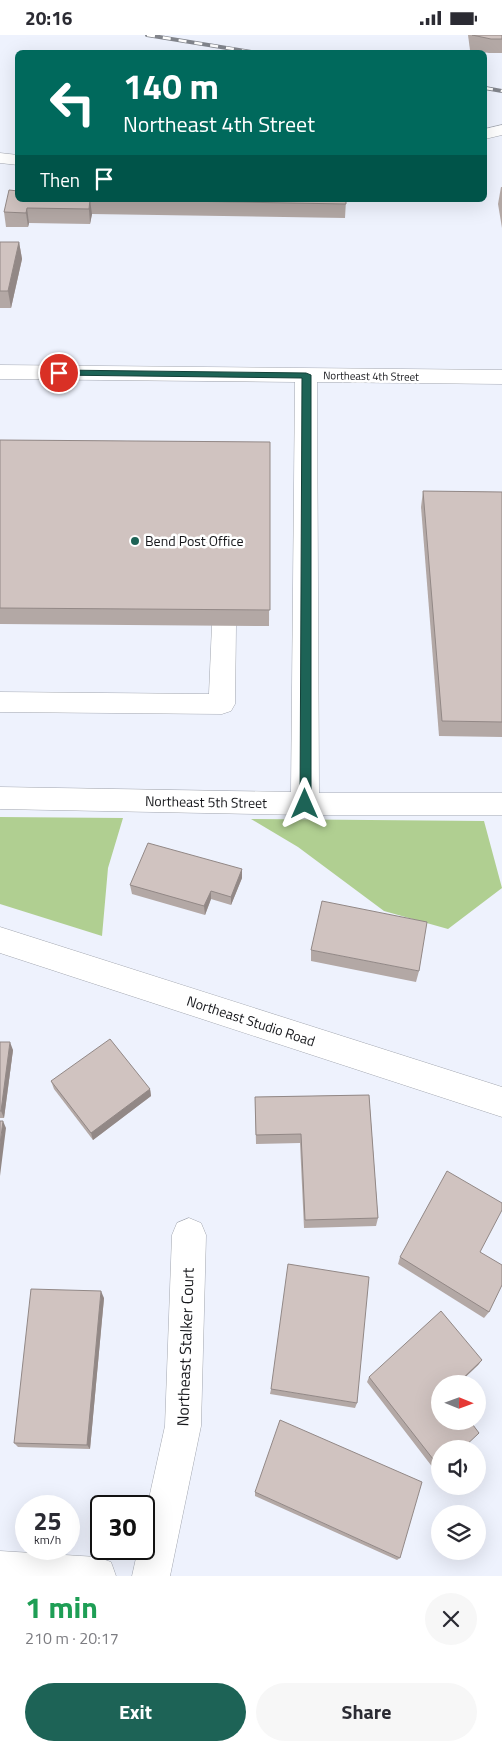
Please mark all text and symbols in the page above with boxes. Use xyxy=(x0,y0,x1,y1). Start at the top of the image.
text: 20:16 xyxy=(25,3,72,32)
text: 140 m xyxy=(123,59,219,113)
icon: left xyxy=(40,70,105,135)
text: Northeast 4th Street xyxy=(123,107,315,141)
text: Then xyxy=(40,165,80,194)
icon: arrive xyxy=(90,165,118,193)
pin xyxy=(38,352,80,394)
icon: arrive xyxy=(45,359,73,387)
street label: Northeast 4th Street xyxy=(323,367,419,385)
place label: Bend Post Office xyxy=(145,530,244,551)
marker: Bend Post Office xyxy=(129,535,141,547)
position arrow xyxy=(278,777,330,829)
street label: Northeast 5th Street xyxy=(145,790,267,813)
street label: Northeast Studio Road xyxy=(184,990,318,1051)
street label: Northeast Stalker Court xyxy=(170,1267,200,1427)
north arrow xyxy=(431,1375,486,1430)
map controls xyxy=(431,1375,486,1560)
button: sound xyxy=(431,1440,486,1495)
speed limit sign: 30 xyxy=(90,1495,155,1560)
text: 25 xyxy=(33,1502,62,1540)
button: layers xyxy=(431,1505,486,1560)
text: km/h xyxy=(34,1530,61,1549)
text: 1 min xyxy=(25,1584,98,1630)
button: close xyxy=(425,1593,477,1645)
text: 210 m · 20:17 xyxy=(25,1626,119,1650)
button: Exit xyxy=(25,1683,246,1741)
button: Share xyxy=(256,1683,477,1741)

